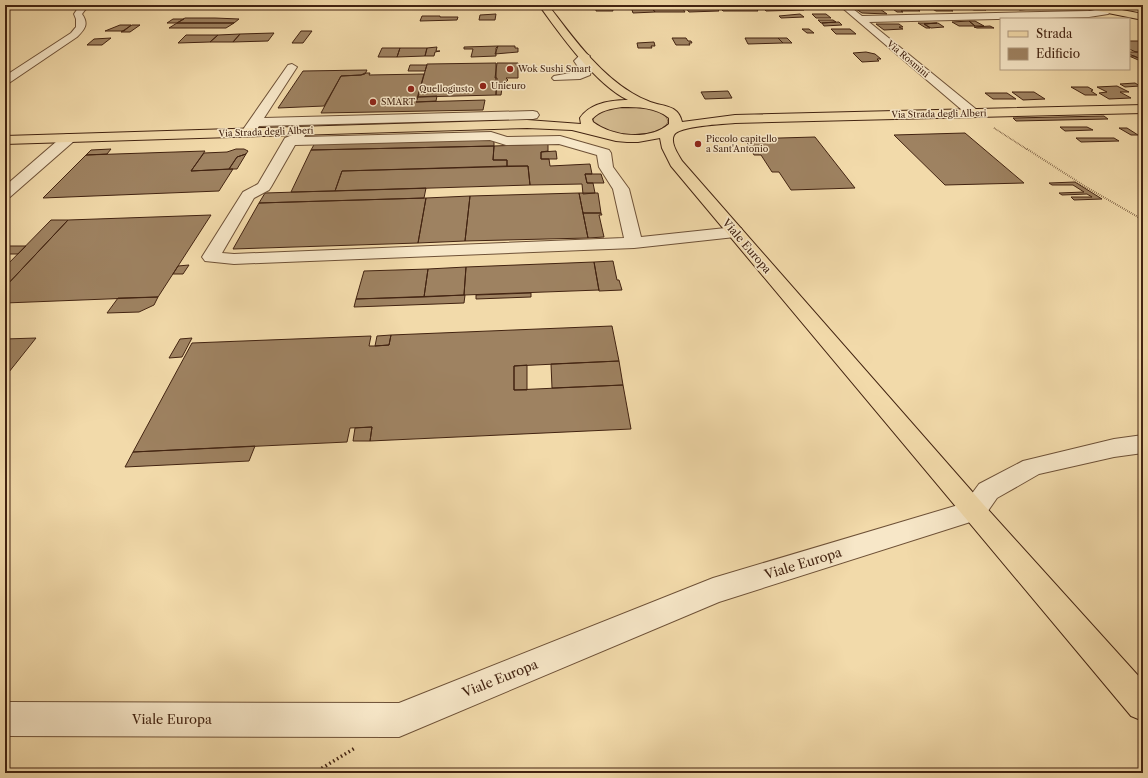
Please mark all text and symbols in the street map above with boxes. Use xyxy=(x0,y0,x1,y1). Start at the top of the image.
legend xyxy=(1000,18,1130,70)
text: Strada xyxy=(1036,26,1073,41)
street label: Via Rosmini xyxy=(884,37,932,80)
text: Edificio xyxy=(1036,46,1080,61)
place label: Wok Sushi Smart xyxy=(517,63,592,74)
marker: Wok Sushi Smart xyxy=(505,64,515,74)
place label: Unieuro xyxy=(491,80,526,91)
marker: Unieuro xyxy=(478,81,488,91)
place label: Quellogiusto xyxy=(419,83,474,94)
marker: Quellogiusto xyxy=(406,84,416,94)
place label: SMART xyxy=(381,96,416,107)
marker: SMART xyxy=(368,97,378,107)
street label: Via Strada degli Alberi xyxy=(890,107,987,120)
street label: Via Strada degli Alberi xyxy=(217,124,314,139)
place label: Piccolo capitello a Sant'Antonio xyxy=(706,133,778,154)
marker: Piccolo capitello a Sant'Antonio xyxy=(693,139,703,149)
street label: Viale Europa xyxy=(719,215,775,276)
street label: Viale Europa xyxy=(761,544,844,583)
street label: Viale Europa xyxy=(459,656,540,701)
street label: Viale Europa xyxy=(131,711,212,727)

